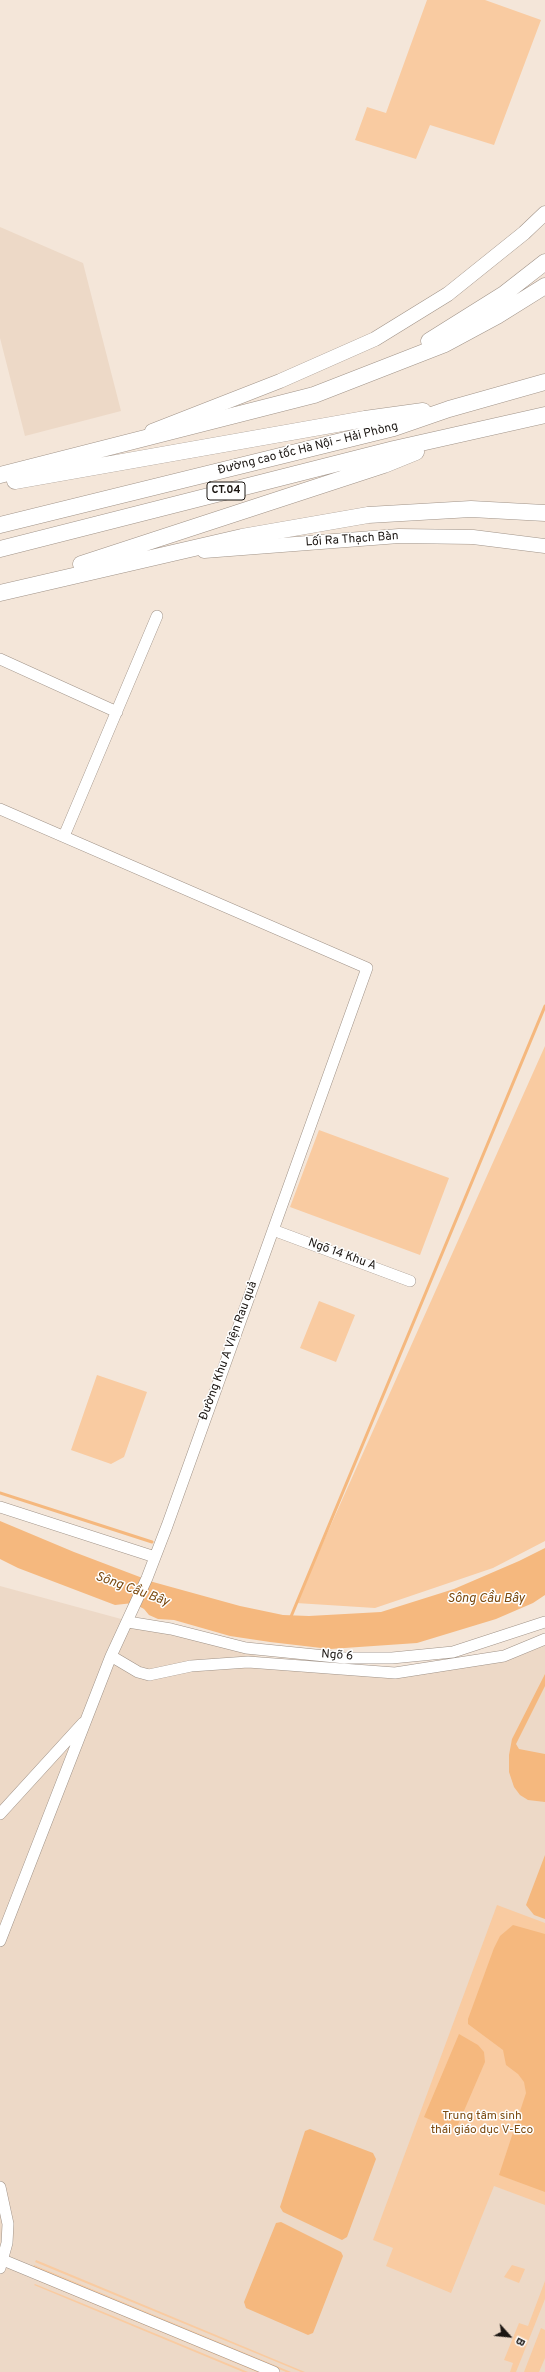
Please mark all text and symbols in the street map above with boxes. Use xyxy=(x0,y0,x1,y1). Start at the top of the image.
street label: Đường cao tốc Hà Nội – Hải Phòng xyxy=(216,420,400,478)
road number: CT.04 xyxy=(207,482,245,500)
street label: Lối Ra Thạch Bàn xyxy=(305,530,399,550)
street label: Ngõ 14 Khu A xyxy=(306,1236,378,1274)
street label: Đường Khu A Viện Rau quả xyxy=(197,1280,261,1422)
water label: Sông Cầu Bây xyxy=(93,1569,171,1611)
water label: Sông Cầu Bây xyxy=(447,1591,525,1607)
street label: Ngõ 6 xyxy=(321,1648,353,1664)
park label: Trung tâm sinh thái giáo dục V-Eco xyxy=(431,2110,533,2138)
north arrow xyxy=(489,2316,529,2356)
text: B xyxy=(512,2335,528,2348)

